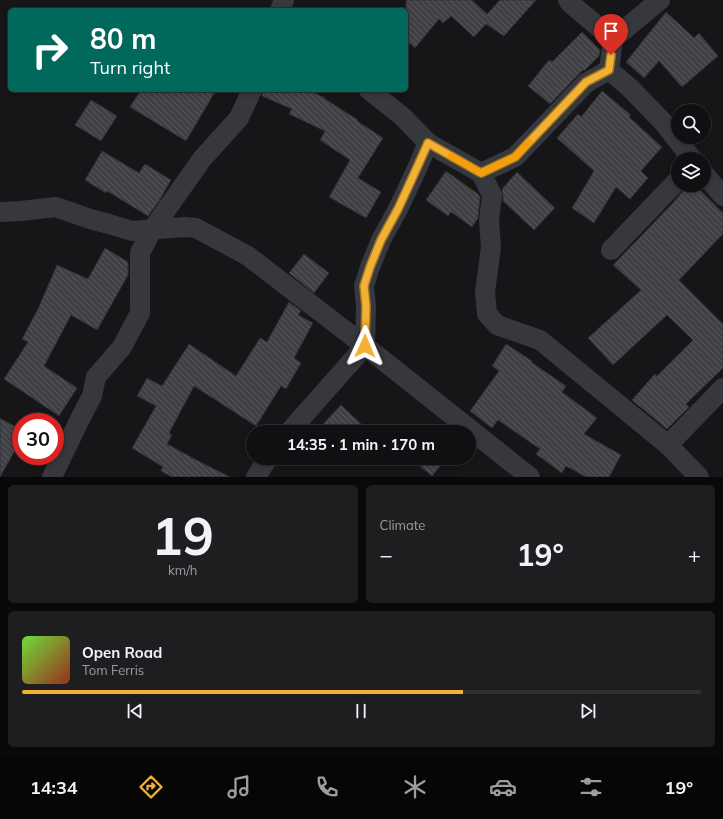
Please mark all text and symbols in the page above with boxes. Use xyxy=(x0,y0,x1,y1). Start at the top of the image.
pin xyxy=(594,14,628,55)
icon: arrive xyxy=(600,20,622,42)
text: 80 m xyxy=(90,21,156,56)
icon: right xyxy=(24,24,76,76)
text: Turn right xyxy=(90,56,170,79)
map controls xyxy=(671,104,711,192)
button: search xyxy=(671,104,711,144)
button: layers xyxy=(671,152,711,192)
position arrow xyxy=(344,325,386,367)
speed limit sign: 30 xyxy=(12,413,64,465)
text: 14:35 · 1 min · 170 m xyxy=(287,435,435,454)
text: 19 xyxy=(152,503,214,568)
text: Climate xyxy=(380,517,425,533)
text: 19° xyxy=(517,536,564,574)
text: − xyxy=(380,541,393,569)
text: + xyxy=(688,541,701,569)
text: km/h xyxy=(168,562,197,578)
text: Open Road xyxy=(82,643,162,662)
text: Tom Ferris xyxy=(82,662,144,678)
icon: previous xyxy=(124,700,146,722)
icon: pause xyxy=(350,700,372,722)
icon: next xyxy=(577,700,599,722)
icon: directions xyxy=(137,773,165,801)
icon: music xyxy=(225,773,253,801)
icon: phone xyxy=(313,773,341,801)
icon: climate xyxy=(401,773,429,801)
icon: car xyxy=(489,773,517,801)
icon: filters xyxy=(577,773,605,801)
text: 14:34 xyxy=(30,776,78,799)
text: 19° xyxy=(665,776,693,799)

